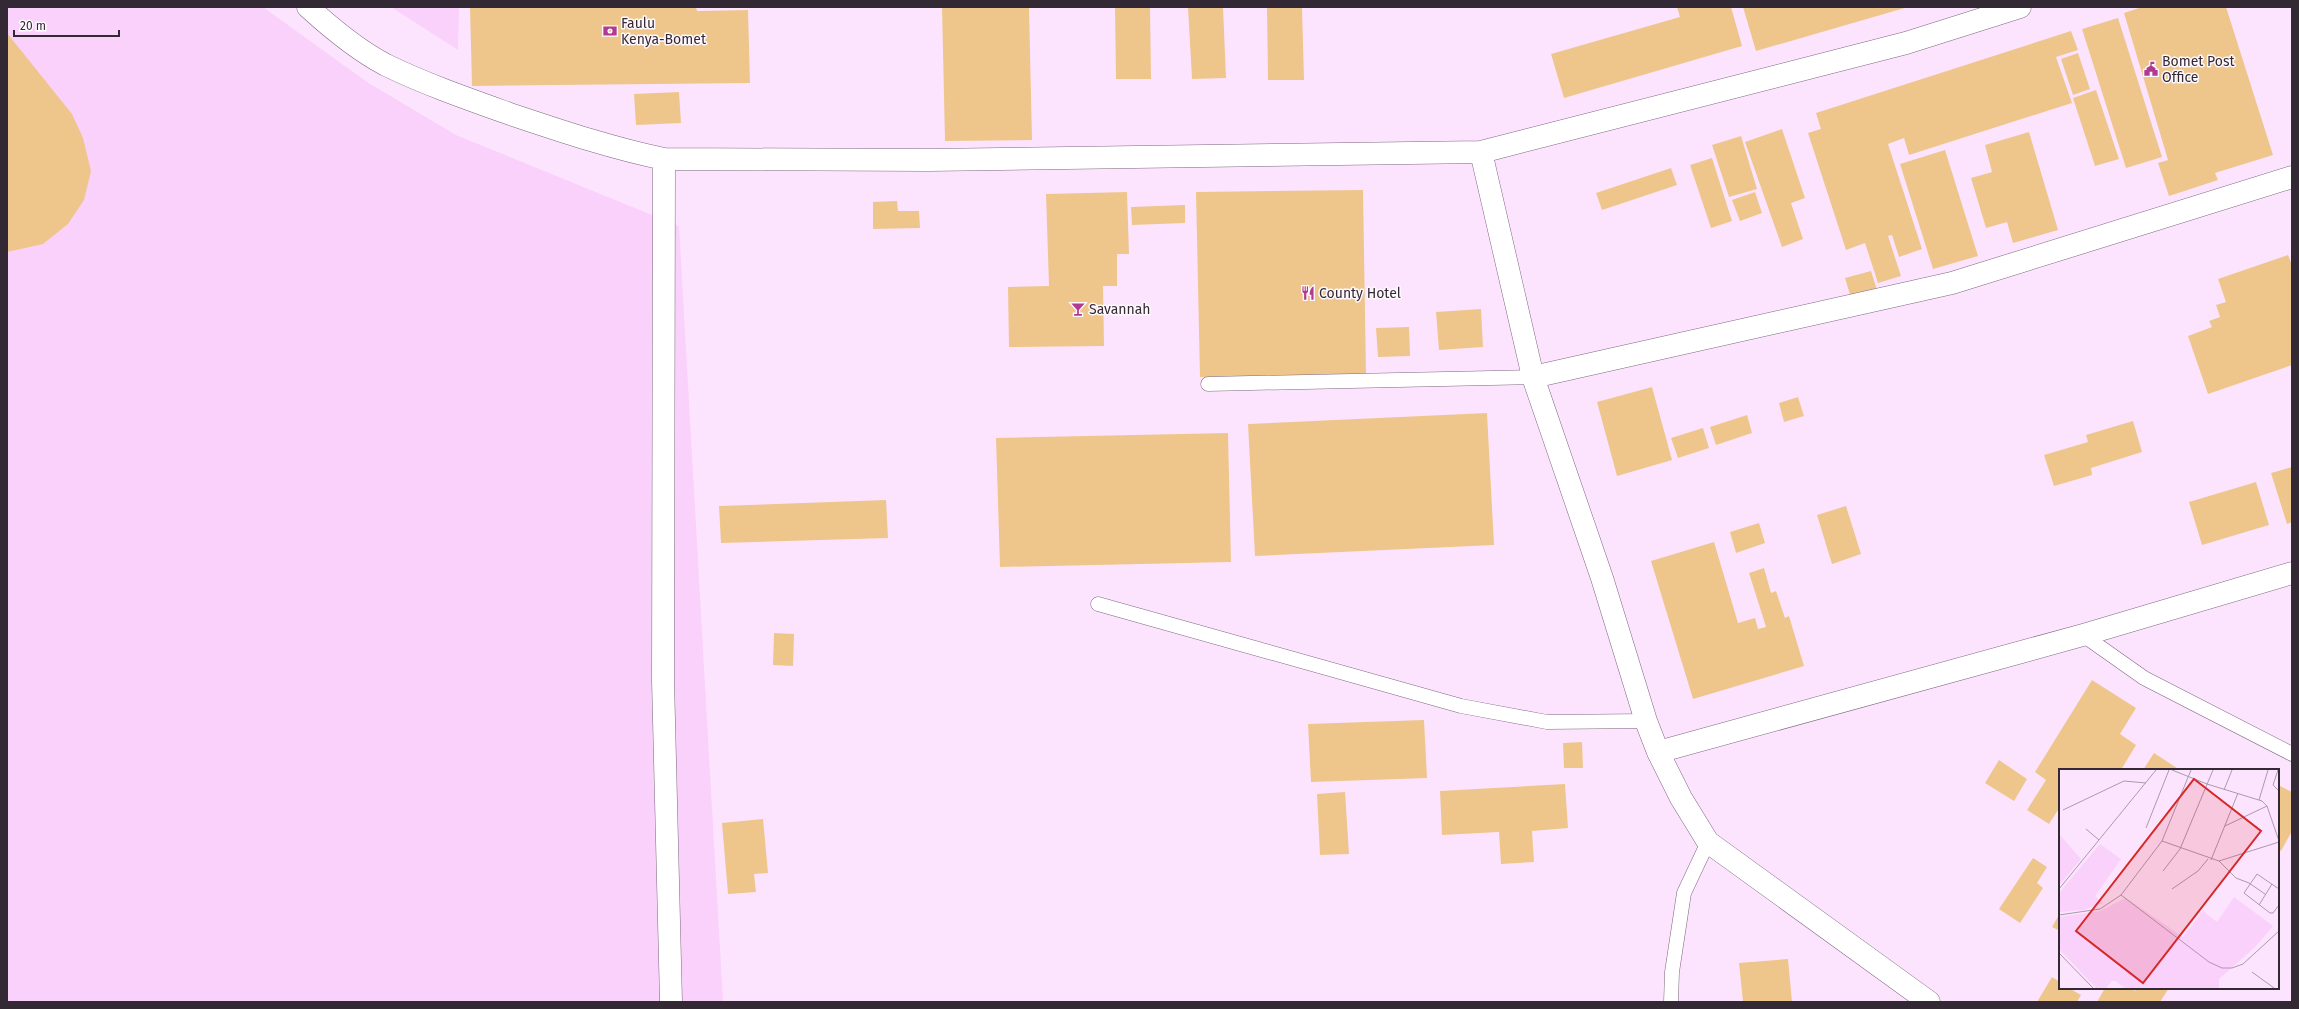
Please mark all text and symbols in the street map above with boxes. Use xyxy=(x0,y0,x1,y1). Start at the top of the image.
scale bar xyxy=(14,12,119,38)
place label: Faulu Kenya-Bomet xyxy=(621,15,707,48)
text: 20 m xyxy=(20,19,46,33)
bank icon: Faulu Kenya-Bomet xyxy=(602,23,618,39)
place label: Bomet Post Office xyxy=(2162,53,2236,86)
public building icon: Bomet Post Office xyxy=(2143,61,2159,77)
restaurant icon: County Hotel xyxy=(1300,285,1316,301)
place label: County Hotel xyxy=(1319,285,1401,302)
bar icon: Savannah xyxy=(1070,301,1086,317)
place label: Savannah xyxy=(1089,301,1151,318)
inset map xyxy=(2059,769,2279,989)

